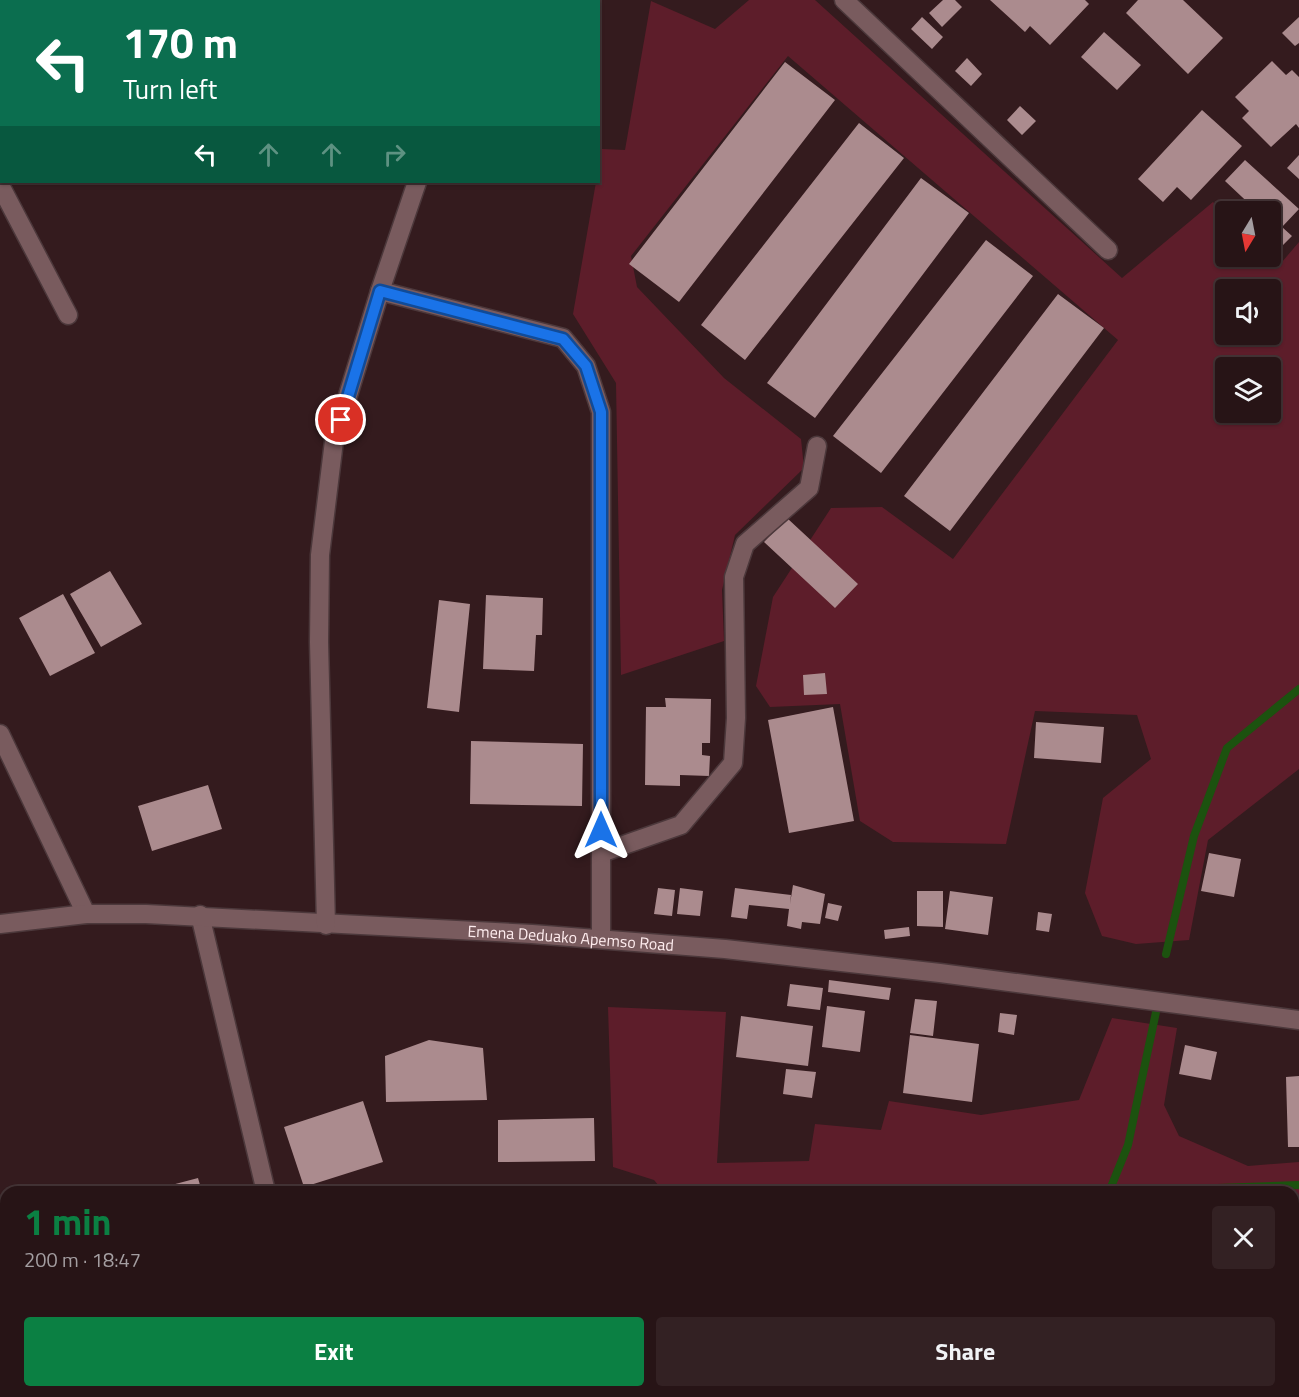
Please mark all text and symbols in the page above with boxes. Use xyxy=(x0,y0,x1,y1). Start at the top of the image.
text: 170 m xyxy=(123,10,238,74)
icon: left xyxy=(24,24,102,102)
text: Turn left xyxy=(123,68,217,109)
icon: left xyxy=(189,138,222,171)
icon: ahead xyxy=(252,138,285,171)
icon: ahead xyxy=(315,138,348,171)
icon: right xyxy=(378,138,411,171)
north arrow xyxy=(1215,201,1281,267)
map controls xyxy=(1215,201,1281,423)
button: sound xyxy=(1215,279,1281,345)
button: layers xyxy=(1215,357,1281,423)
pin xyxy=(315,394,366,445)
icon: arrive xyxy=(324,403,357,436)
position arrow xyxy=(569,798,633,862)
street label: Emena Deduako Apemso Road xyxy=(467,919,675,957)
text: 1 min xyxy=(24,1194,111,1249)
button: close xyxy=(1212,1206,1275,1269)
text: 200 m · 18:47 xyxy=(24,1244,141,1275)
button: Exit xyxy=(24,1317,644,1386)
button: Share xyxy=(656,1317,1275,1386)

